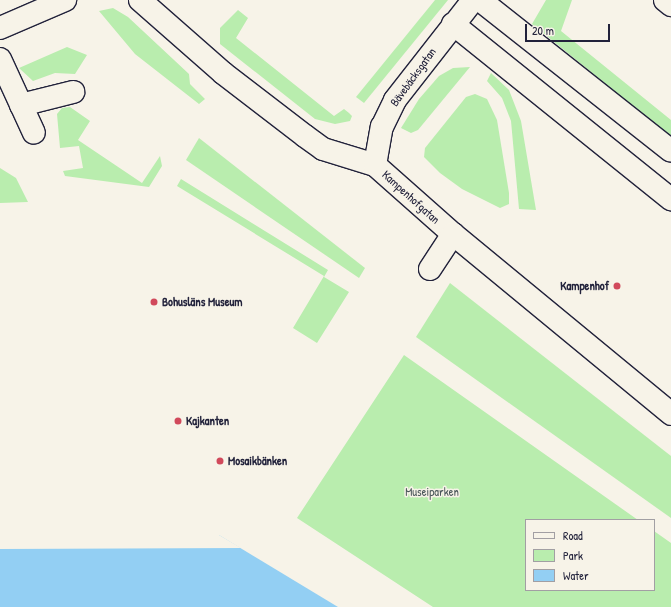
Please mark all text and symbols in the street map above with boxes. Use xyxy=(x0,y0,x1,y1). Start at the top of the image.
scale bar xyxy=(527,16,612,42)
text: 20 m xyxy=(532,22,554,39)
street label: Bävebäcksgatan xyxy=(387,45,439,109)
street label: Kampenhofgatan xyxy=(379,167,443,227)
place label: Kampenhof xyxy=(560,279,609,293)
marker: Kampenhof xyxy=(612,281,622,291)
place label: Bohusläns Museum xyxy=(162,295,242,309)
marker: Bohusläns Museum xyxy=(149,297,159,307)
place label: Kajkanten xyxy=(186,414,229,428)
marker: Kajkanten xyxy=(173,416,183,426)
place label: Mosaikbänken xyxy=(228,454,287,468)
marker: Mosaikbänken xyxy=(215,456,225,466)
park label: Museiparken xyxy=(405,485,459,499)
legend xyxy=(525,519,655,591)
text: Road xyxy=(563,527,583,544)
text: Park xyxy=(563,547,583,564)
text: Water xyxy=(563,567,589,584)

